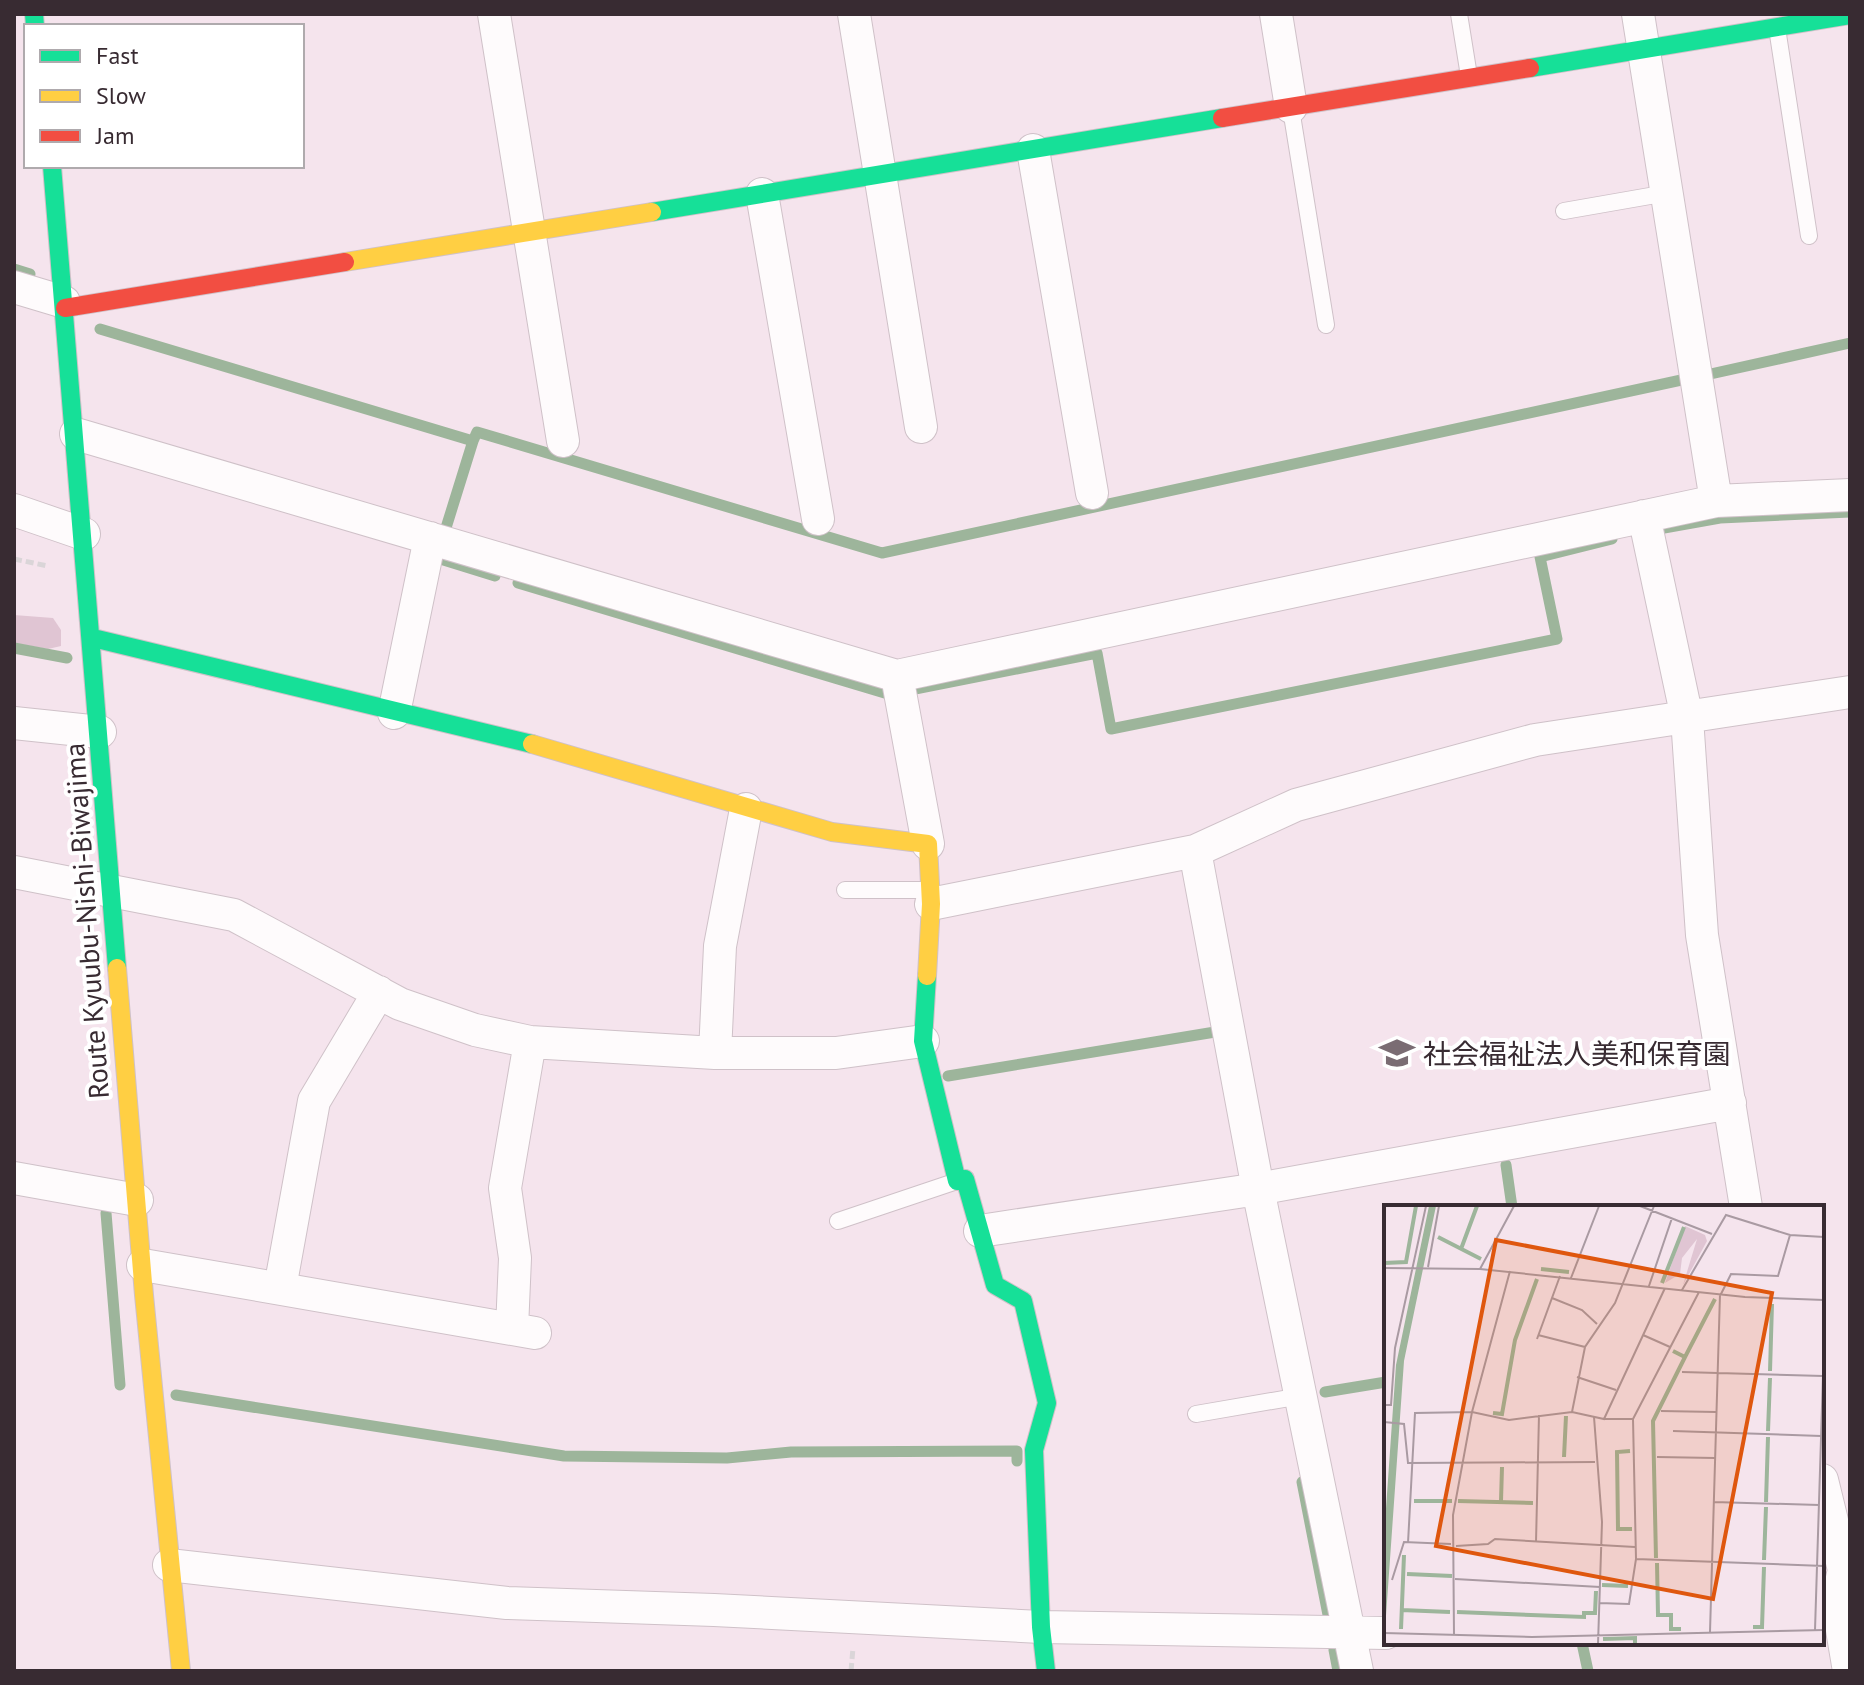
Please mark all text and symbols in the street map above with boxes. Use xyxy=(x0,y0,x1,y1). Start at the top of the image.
legend xyxy=(24,24,304,168)
text: Fast xyxy=(96,40,139,71)
text: Slow xyxy=(96,80,146,111)
text: Jam xyxy=(95,120,134,151)
street label: Route Kyuubu-Nishi-Biwajima xyxy=(55,742,117,1100)
school or university icon: 社会福祉法人美和保育園 xyxy=(1378,1034,1416,1072)
place label: 社会福祉法人美和保育園 xyxy=(1423,1035,1731,1072)
inset map xyxy=(1384,1205,1824,1645)

